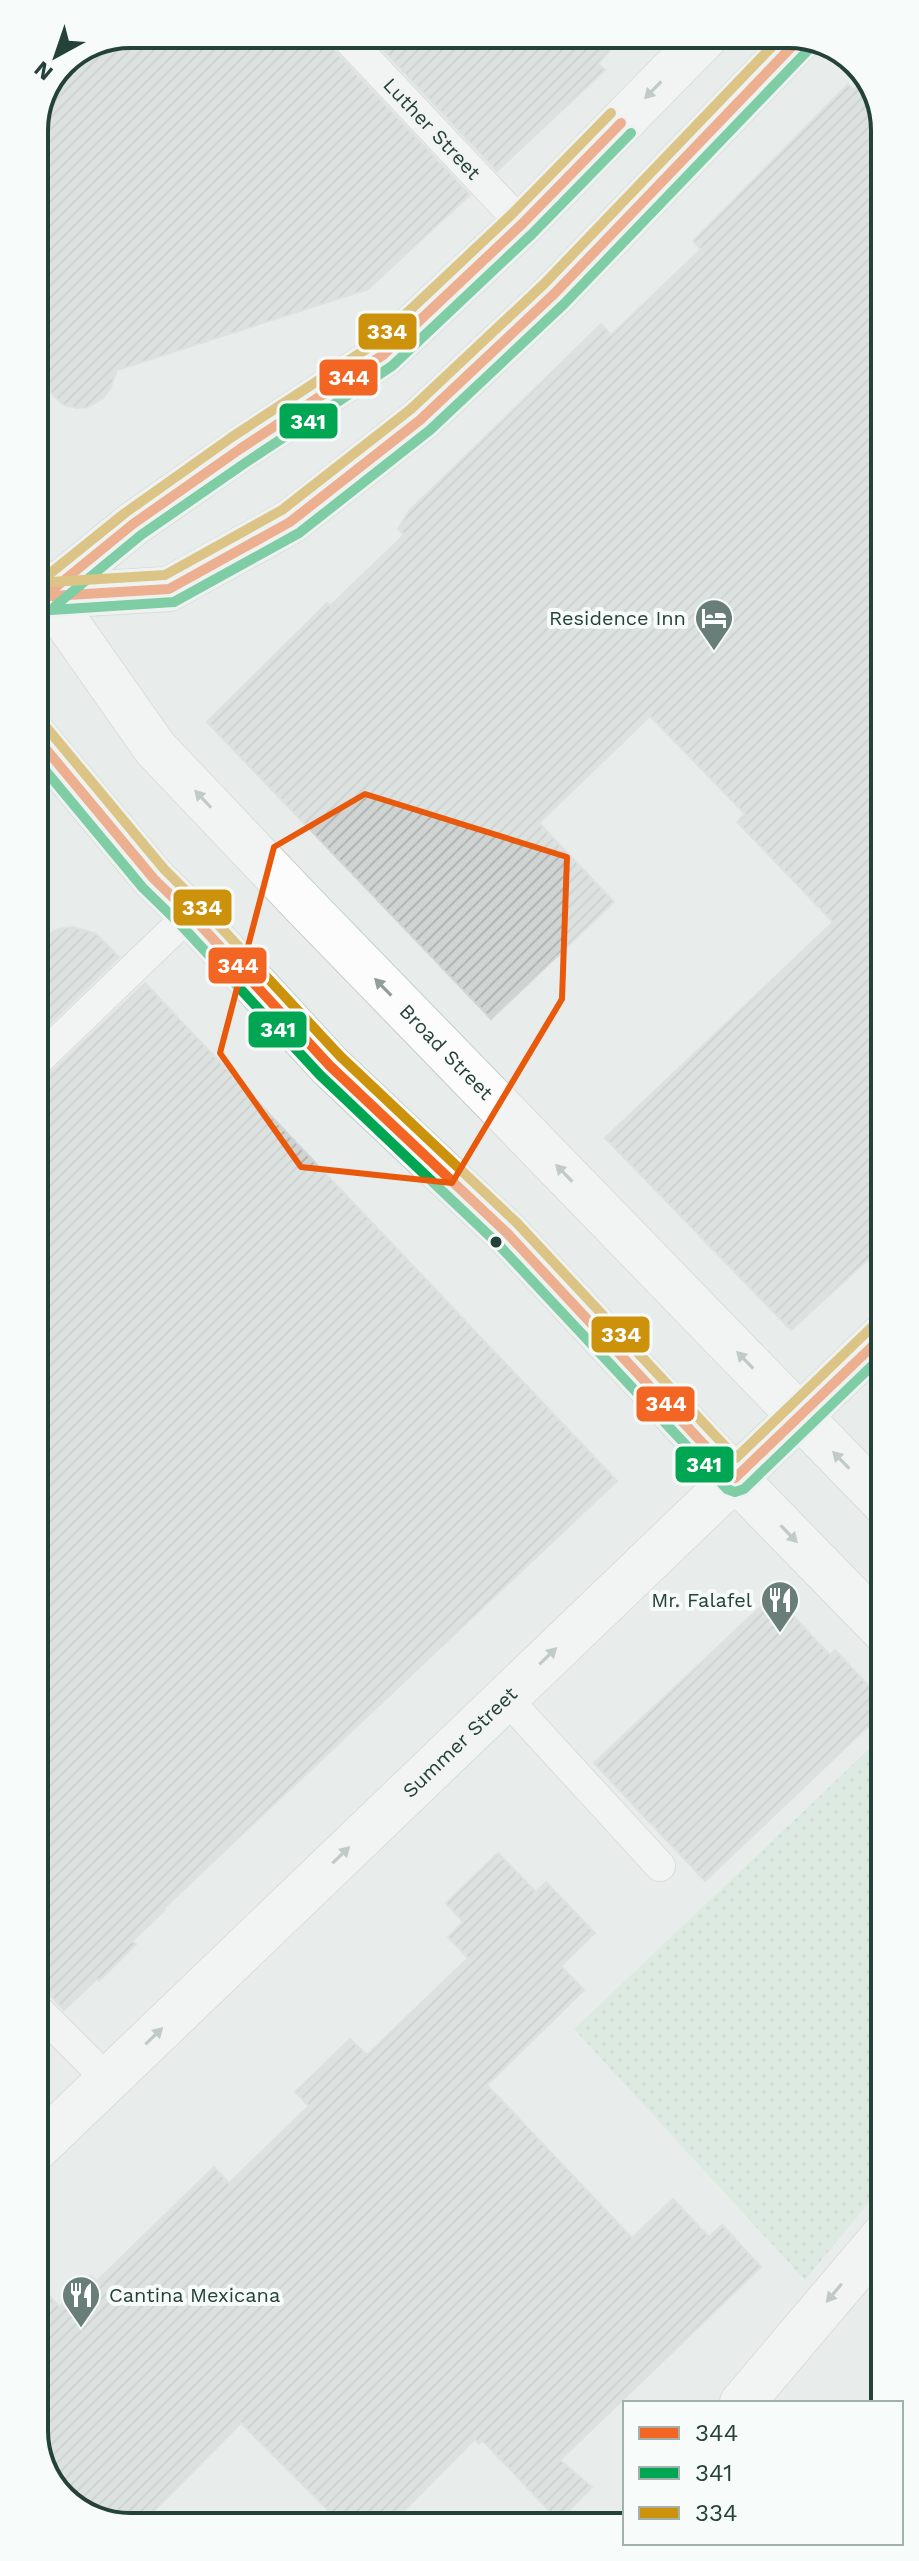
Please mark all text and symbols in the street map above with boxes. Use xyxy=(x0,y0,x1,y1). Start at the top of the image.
north arrow xyxy=(16,16,96,96)
text: N xyxy=(29,56,58,86)
street label: Luther Street xyxy=(378,73,486,185)
one-way arrow xyxy=(644,80,663,99)
line badge: 334 xyxy=(357,312,418,351)
text: 334 xyxy=(367,319,407,344)
line badge: 344 xyxy=(318,358,379,397)
text: 344 xyxy=(328,365,370,390)
line badge: 341 xyxy=(278,402,339,440)
text: 341 xyxy=(290,409,326,434)
hotel icon: Residence Inn xyxy=(693,597,735,652)
place label: Residence Inn xyxy=(549,606,686,630)
one-way arrow xyxy=(195,790,213,809)
line badge: 334 xyxy=(172,888,233,927)
text: 334 xyxy=(182,895,222,920)
line badge: 344 xyxy=(207,946,268,985)
text: 344 xyxy=(217,953,259,978)
one-way arrow xyxy=(374,978,393,997)
street label: Broad Street xyxy=(395,999,499,1105)
line badge: 341 xyxy=(247,1010,308,1049)
text: 341 xyxy=(260,1017,296,1042)
one-way arrow xyxy=(555,1164,574,1183)
unlabelled marker xyxy=(488,1234,504,1250)
line badge: 334 xyxy=(590,1315,651,1354)
text: 334 xyxy=(601,1322,641,1347)
one-way arrow xyxy=(736,1351,755,1370)
line badge: 344 xyxy=(635,1385,696,1423)
text: 344 xyxy=(645,1391,687,1416)
line badge: 341 xyxy=(674,1445,735,1484)
one-way arrow xyxy=(833,1451,851,1470)
text: 341 xyxy=(686,1452,722,1477)
one-way arrow xyxy=(779,1524,797,1543)
restaurant icon: Mr. Falafel xyxy=(759,1579,801,1634)
place label: Mr. Falafel xyxy=(651,1588,752,1612)
one-way arrow xyxy=(538,1647,557,1665)
street label: Summer Street xyxy=(398,1681,522,1803)
one-way arrow xyxy=(331,1847,350,1865)
one-way arrow xyxy=(144,2027,163,2046)
restaurant icon: Cantina Mexicana xyxy=(60,2274,102,2329)
place label: Cantina Mexicana xyxy=(109,2283,280,2307)
one-way arrow xyxy=(826,2283,843,2303)
legend xyxy=(623,2401,903,2545)
text: 344 xyxy=(695,2419,738,2447)
text: 341 xyxy=(695,2459,733,2487)
text: 334 xyxy=(695,2499,738,2527)

